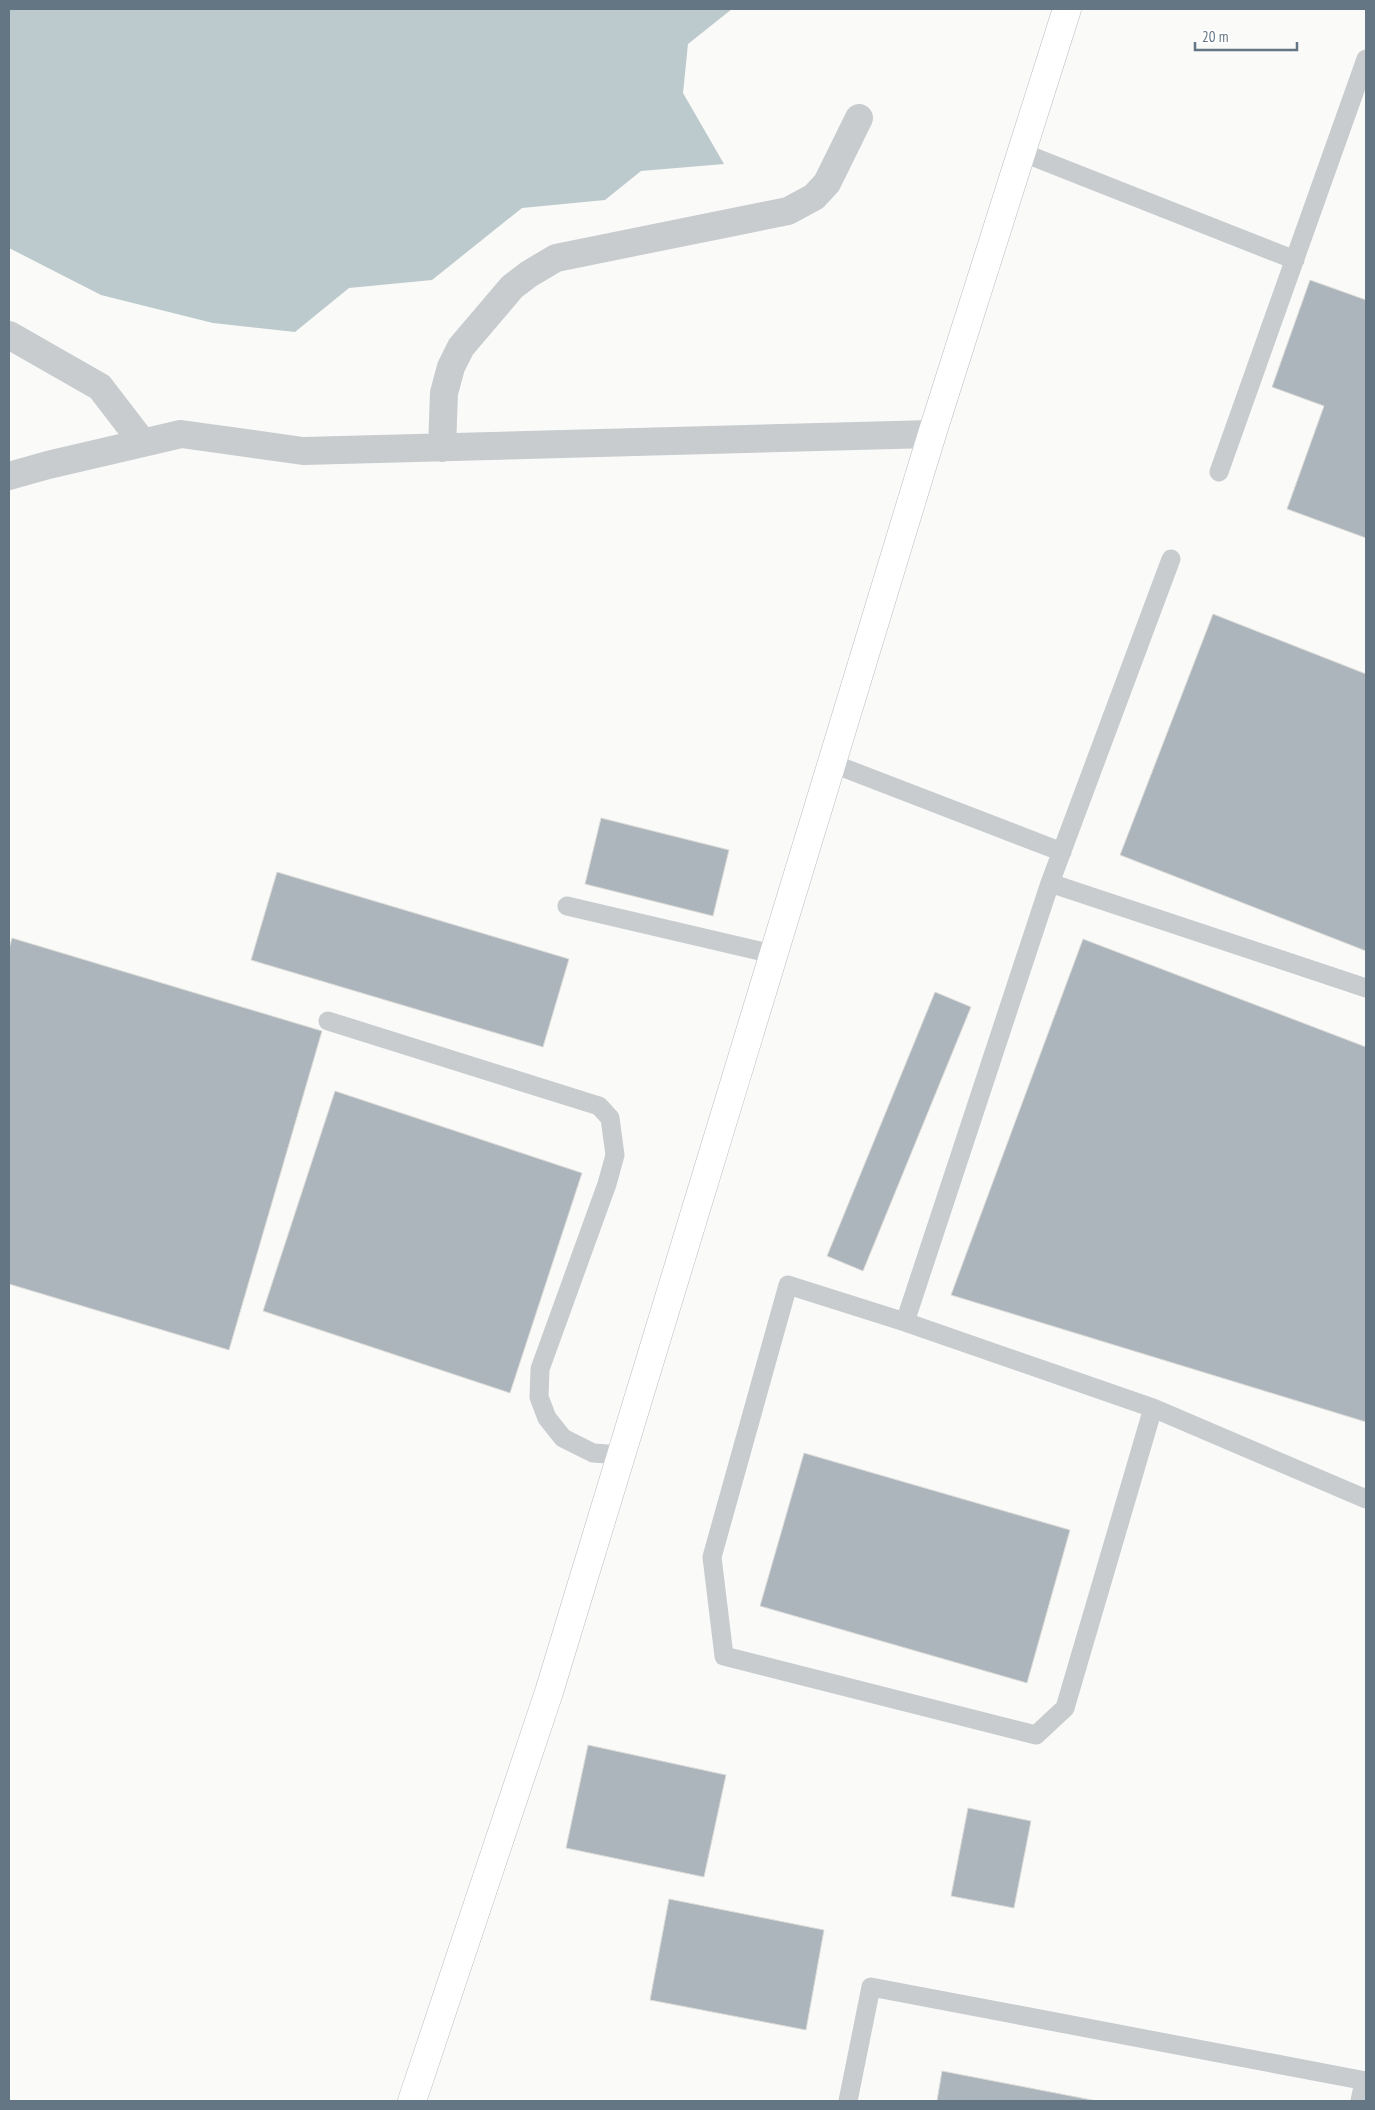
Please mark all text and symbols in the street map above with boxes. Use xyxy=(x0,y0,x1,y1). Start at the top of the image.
scale bar xyxy=(1195,20,1298,52)
text: 20 m xyxy=(1202,27,1228,46)

